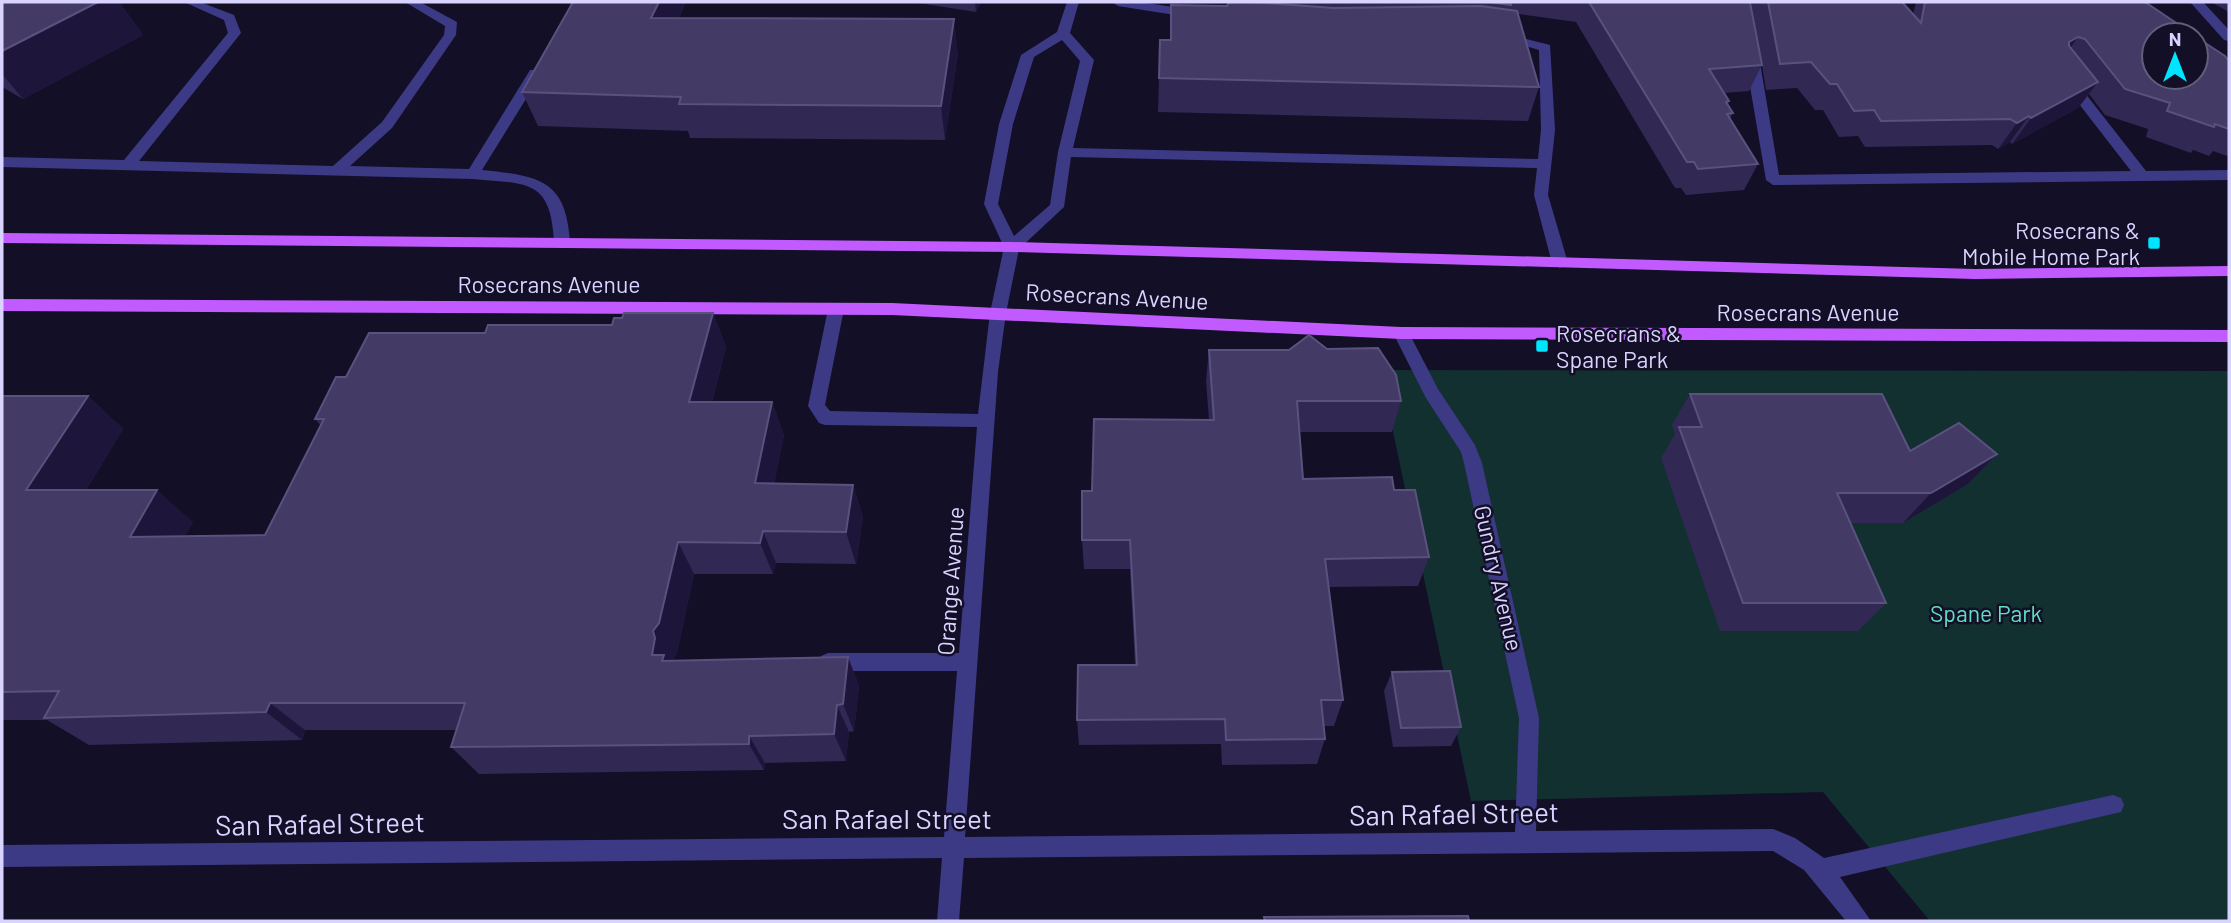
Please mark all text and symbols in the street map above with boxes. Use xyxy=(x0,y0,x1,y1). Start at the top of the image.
north arrow xyxy=(2140,21,2210,91)
text: N xyxy=(2169,27,2181,50)
place label: Rosecrans & Mobile Home Park xyxy=(1962,216,2140,270)
marker: Rosecrans & Mobile Home Park xyxy=(2146,235,2162,251)
street label: Rosecrans Avenue xyxy=(457,270,641,298)
street label: Rosecrans Avenue xyxy=(1025,277,1209,315)
street label: Rosecrans Avenue xyxy=(1716,298,1900,326)
place label: Rosecrans & Spane Park xyxy=(1556,319,1681,373)
marker: Rosecrans & Spane Park xyxy=(1534,338,1550,354)
street label: Gundry Avenue xyxy=(1469,502,1529,654)
street label: Orange Avenue xyxy=(931,506,969,656)
park label: Spane Park xyxy=(1930,599,2042,627)
street label: San Rafael Street xyxy=(1349,794,1559,832)
street label: San Rafael Street xyxy=(782,801,992,835)
street label: San Rafael Street xyxy=(215,804,425,842)

